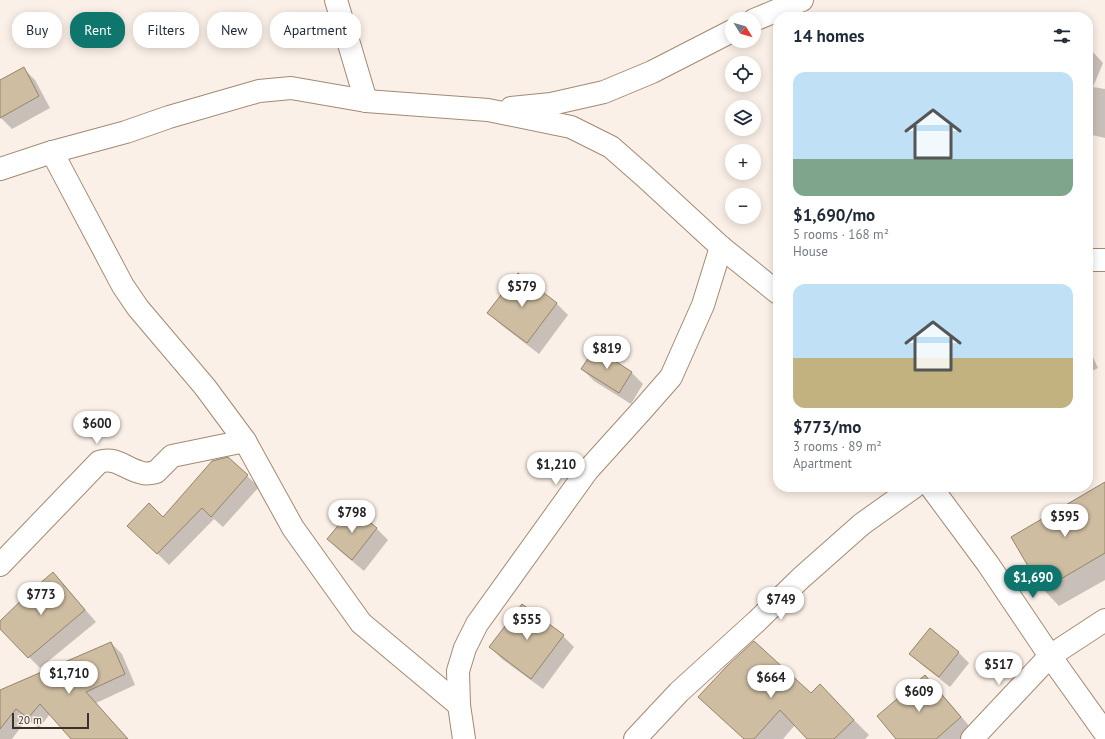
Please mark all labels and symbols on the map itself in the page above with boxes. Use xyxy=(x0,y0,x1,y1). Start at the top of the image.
north arrow xyxy=(725,12,761,48)
pin: $579 xyxy=(498,274,546,308)
pin: $819 xyxy=(583,336,631,370)
pin: $600 xyxy=(73,411,121,445)
pin: $1,210 xyxy=(523,452,589,486)
pin: $798 xyxy=(328,500,376,534)
pin: $595 xyxy=(1041,504,1089,538)
pin: $1,690 xyxy=(1000,565,1066,599)
pin: $773 xyxy=(17,582,65,616)
pin: $749 xyxy=(757,587,805,621)
pin: $555 xyxy=(503,607,551,641)
pin: $517 xyxy=(975,652,1023,686)
pin: $1,710 xyxy=(36,661,102,695)
pin: $664 xyxy=(747,665,795,699)
pin: $609 xyxy=(895,679,943,713)
scale bar xyxy=(12,711,89,730)

